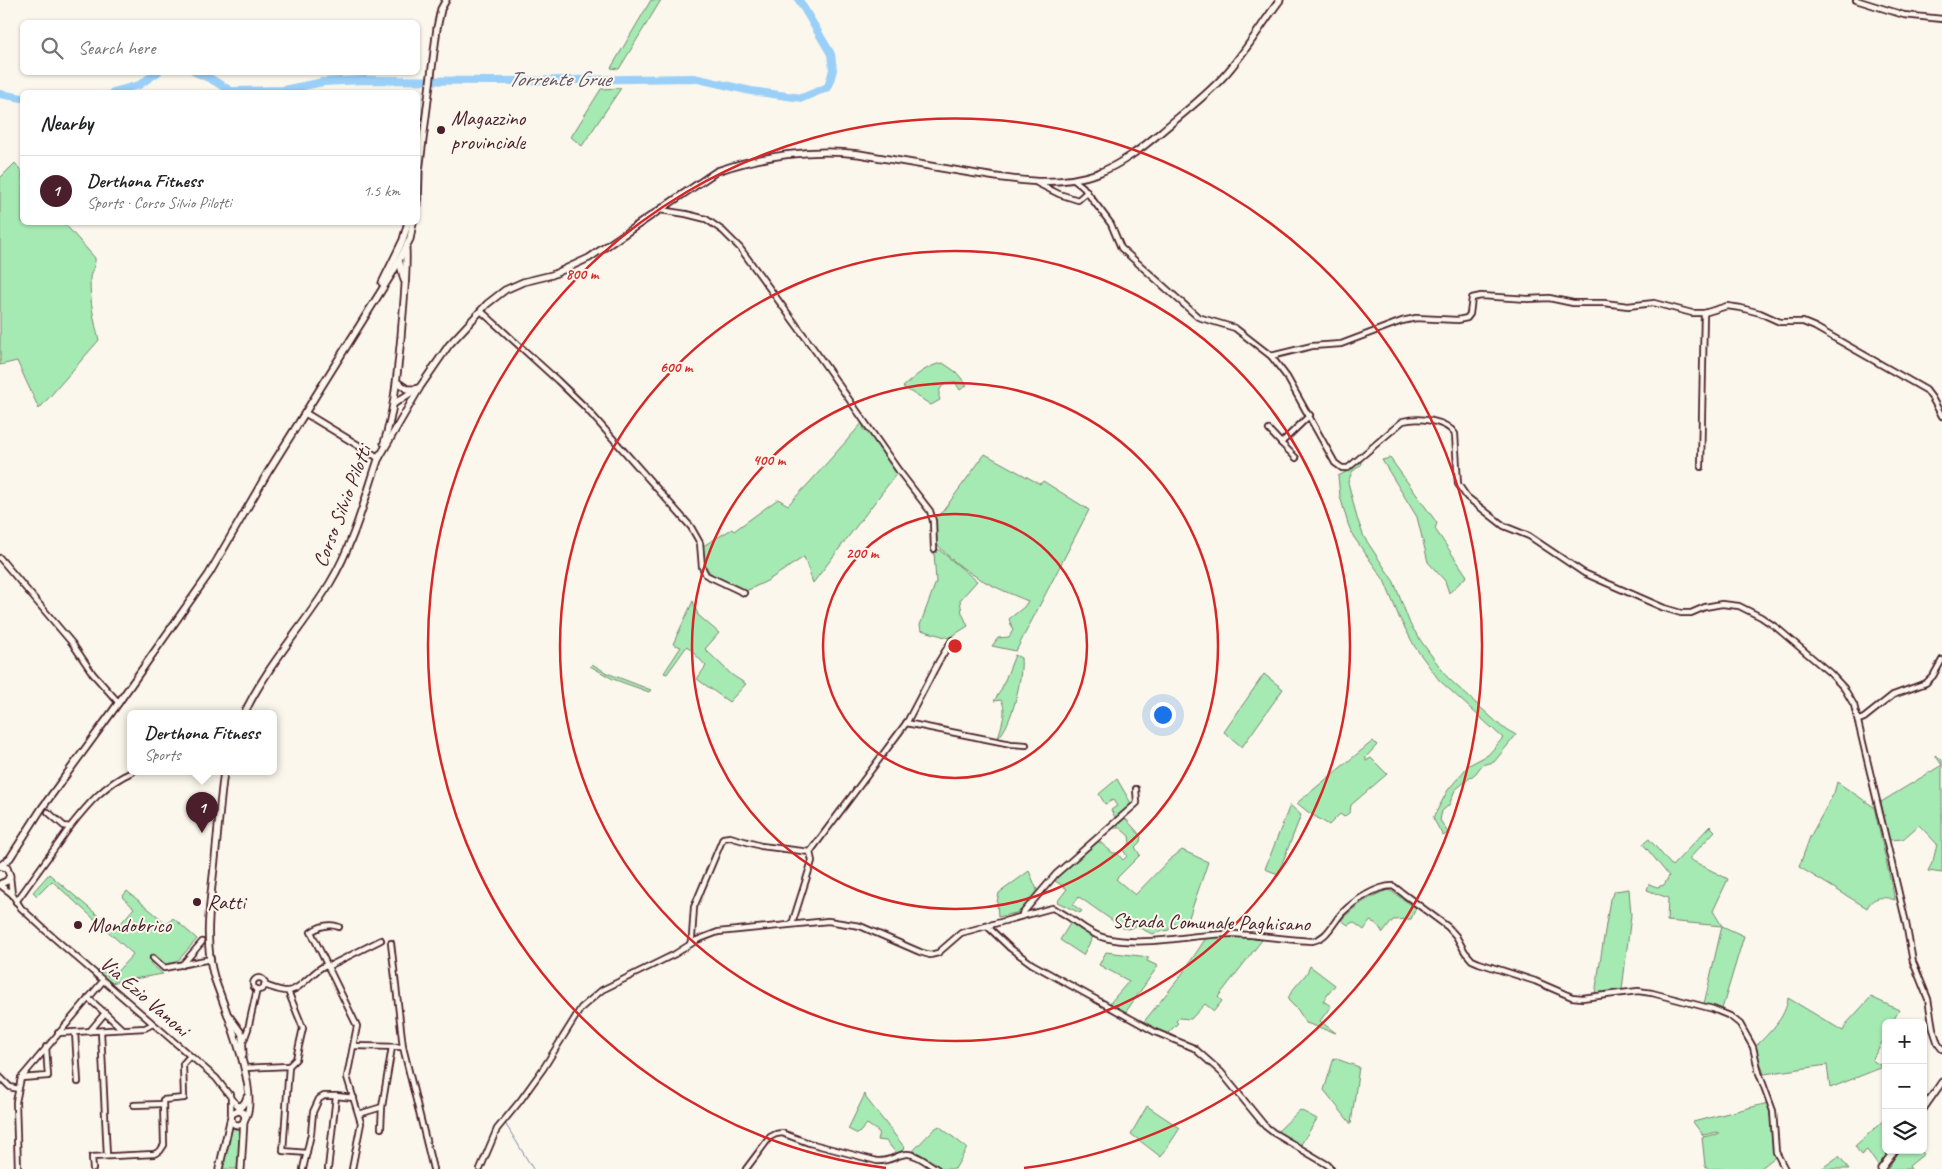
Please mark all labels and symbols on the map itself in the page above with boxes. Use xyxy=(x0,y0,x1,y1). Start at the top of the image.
water label: Torrente Grue xyxy=(508,65,614,93)
place label: Magazzino provinciale xyxy=(451,105,527,155)
marker: Magazzino provinciale xyxy=(435,124,447,136)
text: 800 m xyxy=(566,265,600,284)
text: 600 m xyxy=(660,358,694,377)
street label: Corso Silvio Pilotti xyxy=(307,439,378,571)
text: 400 m xyxy=(753,451,787,470)
text: 200 m xyxy=(846,544,880,563)
centre of rings xyxy=(946,637,964,655)
your location xyxy=(1150,702,1176,728)
pin: 1 xyxy=(186,792,218,833)
place label: Ratti xyxy=(207,889,248,915)
marker: Ratti xyxy=(191,896,203,908)
street label: Strada Comunale Paghisano xyxy=(1112,907,1312,937)
place label: Mondobrico xyxy=(88,912,173,938)
marker: Mondobrico xyxy=(72,919,84,931)
street label: Via Ezio Vanoni xyxy=(95,950,197,1044)

